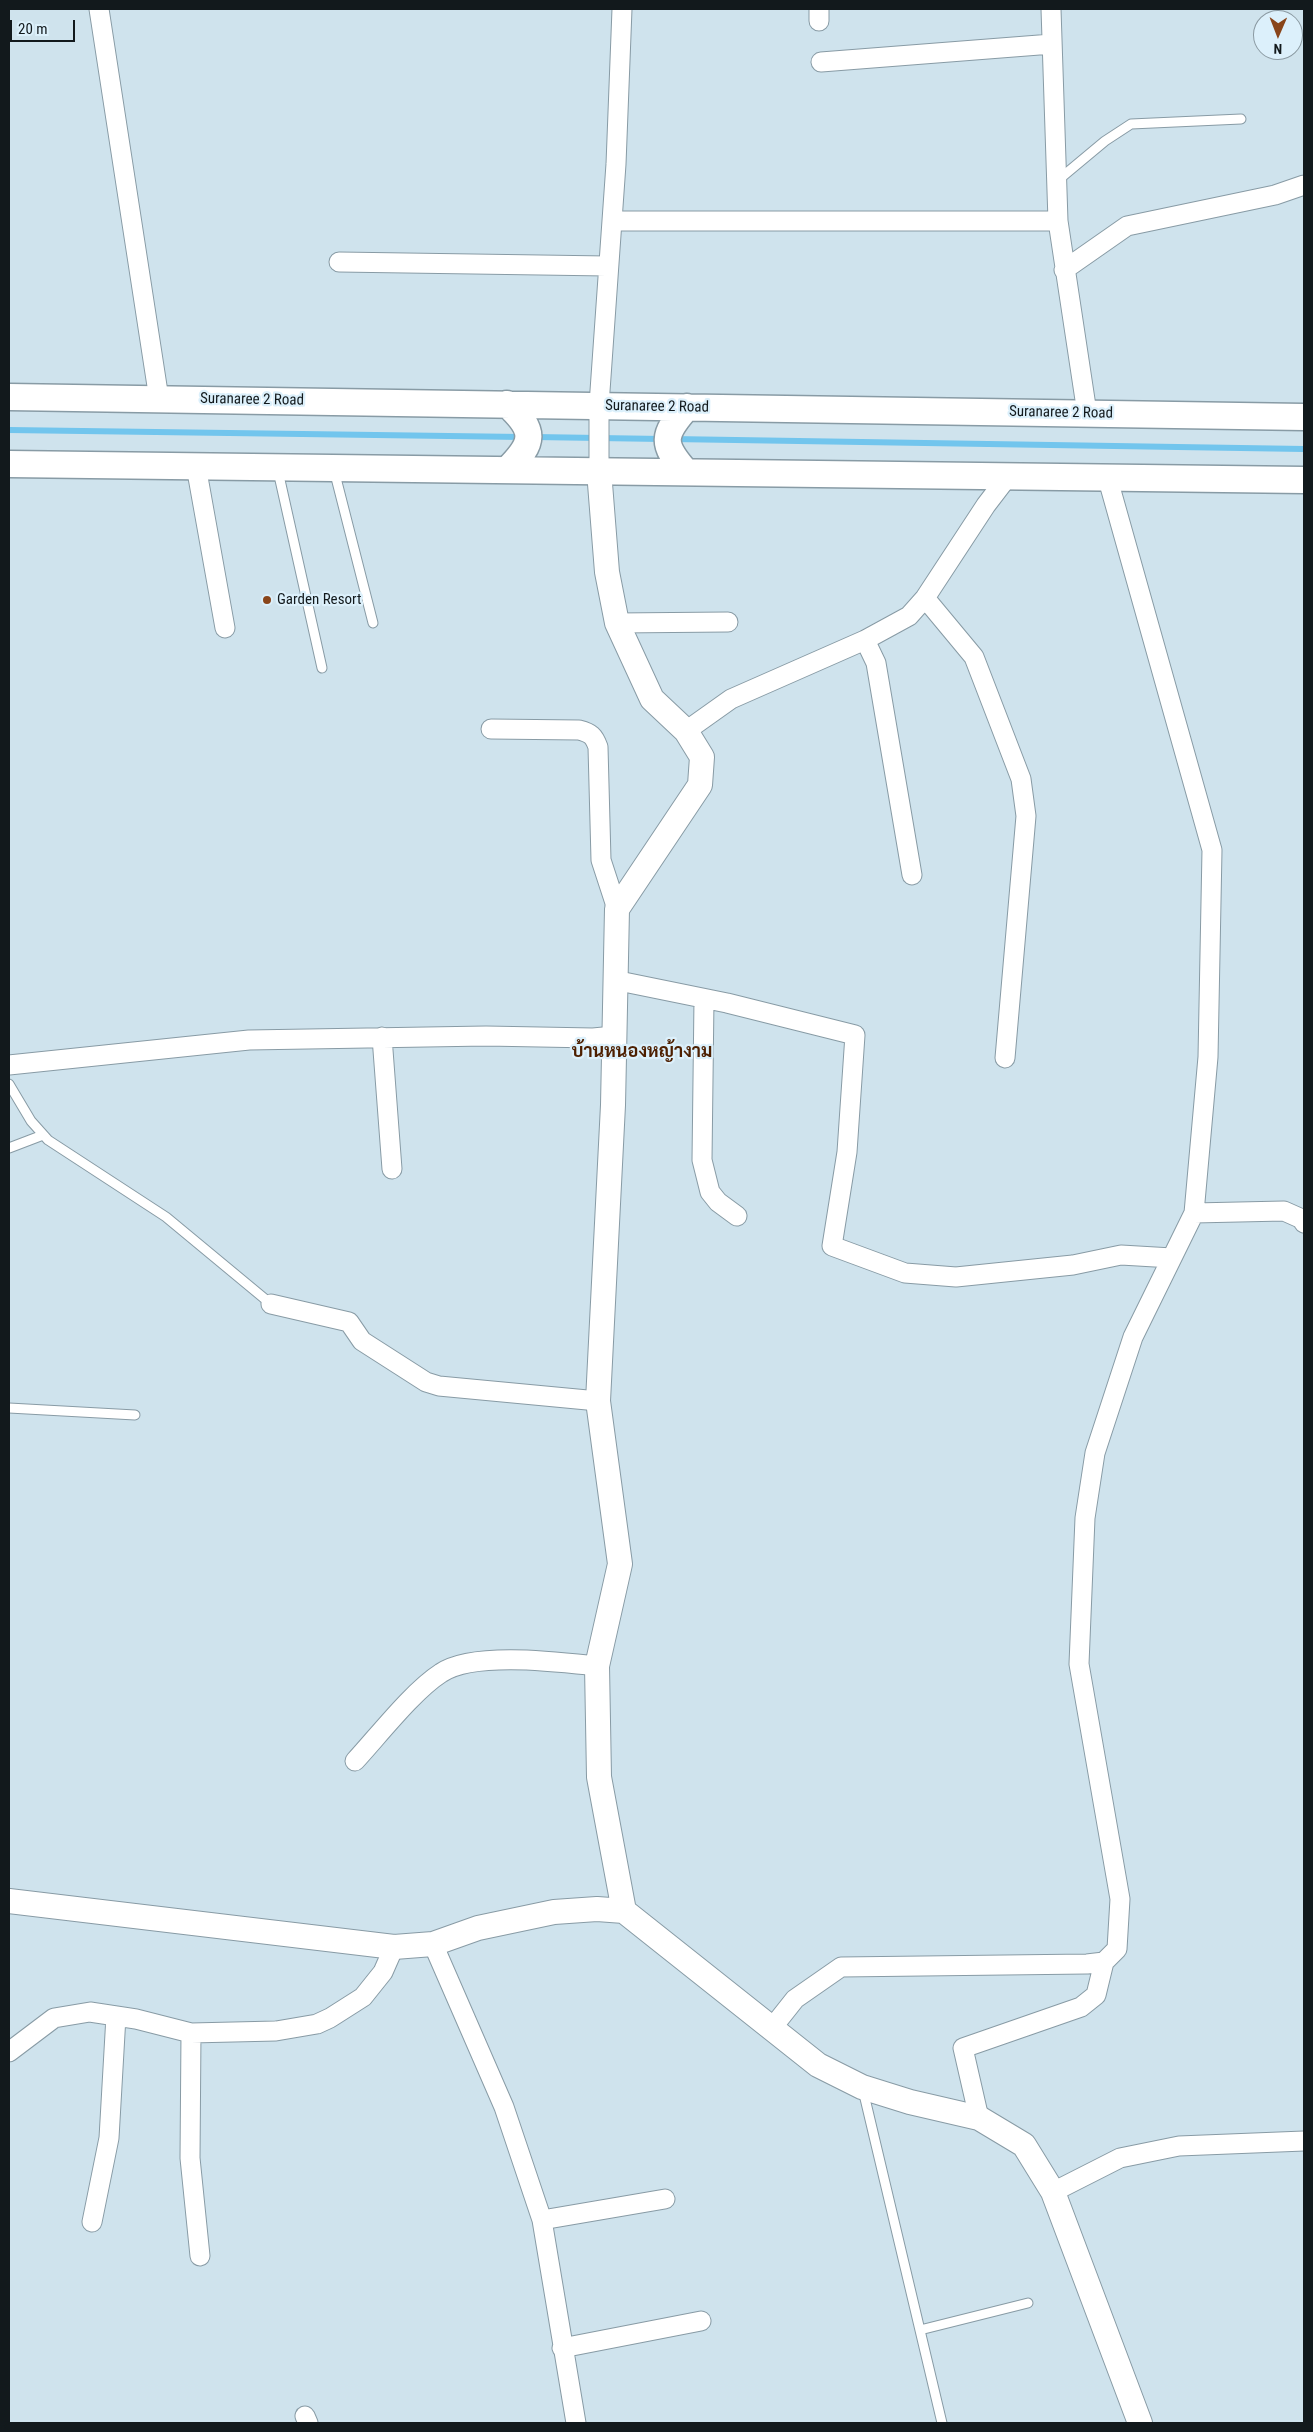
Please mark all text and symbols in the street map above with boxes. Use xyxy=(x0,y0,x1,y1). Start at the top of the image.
scale bar xyxy=(12,10,78,42)
north arrow xyxy=(1253,10,1303,60)
text: 20 m xyxy=(18,20,48,38)
text: N xyxy=(1273,41,1282,57)
street label: Suranaree 2 Road xyxy=(200,390,304,410)
street label: Suranaree 2 Road xyxy=(605,397,709,417)
street label: Suranaree 2 Road xyxy=(1009,403,1113,423)
place label: Garden Resort xyxy=(277,591,361,609)
marker: Garden Resort xyxy=(261,594,273,606)
district label: บ้านหนองหญ้างาม xyxy=(572,1041,712,1063)

